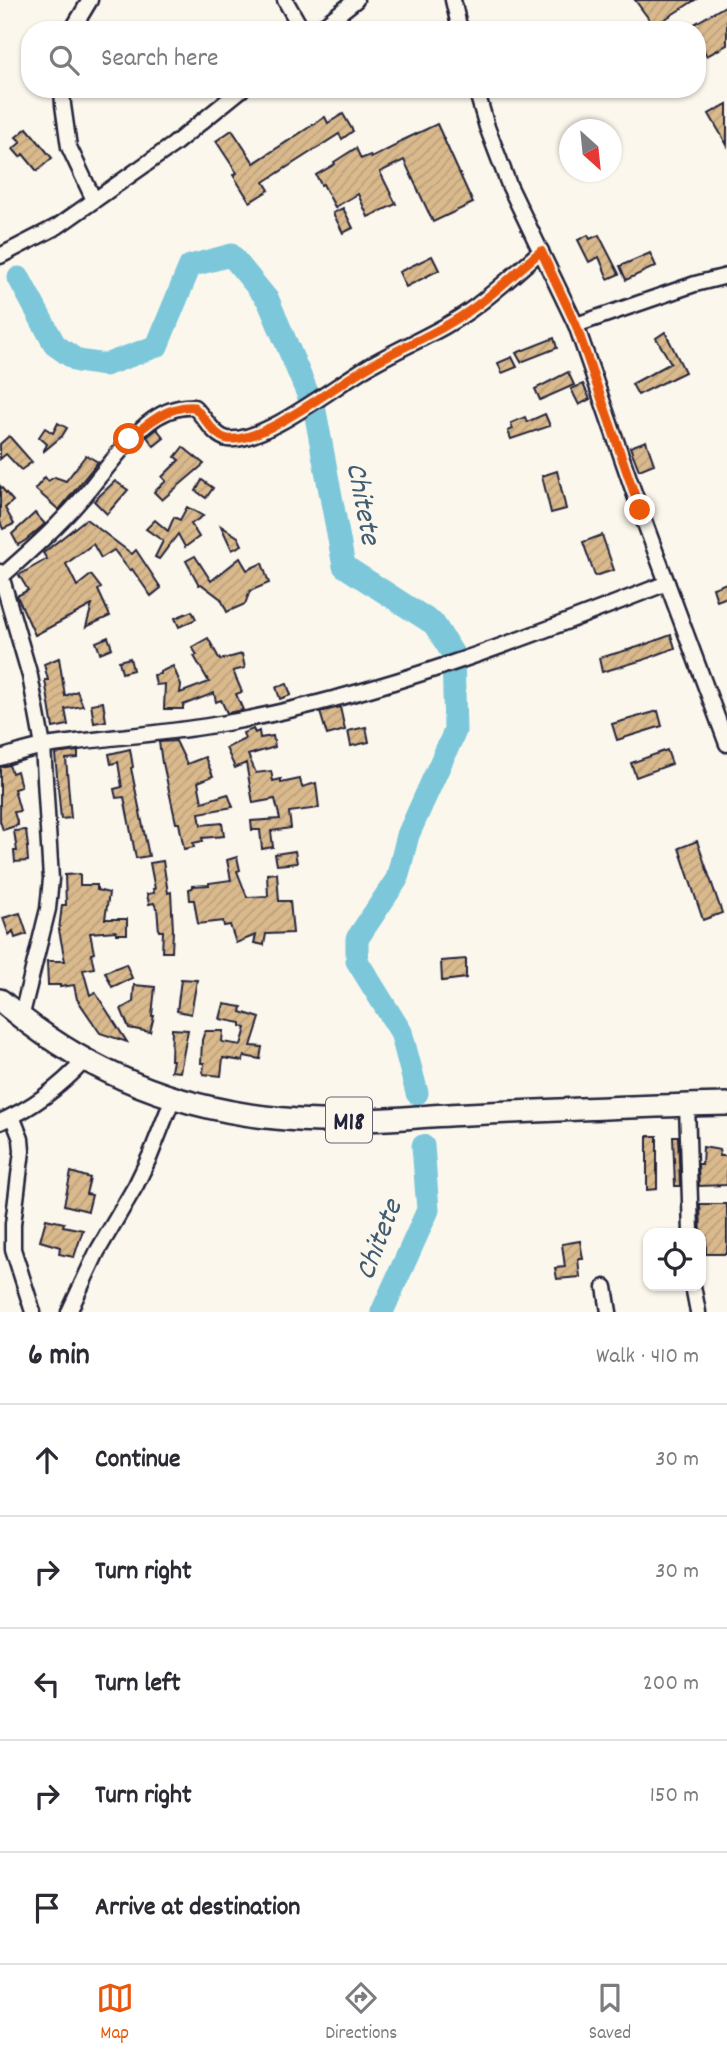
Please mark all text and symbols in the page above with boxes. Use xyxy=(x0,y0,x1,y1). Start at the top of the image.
search box xyxy=(21,21,706,98)
icon: search xyxy=(45,41,83,79)
text: Search here xyxy=(101,41,219,78)
north arrow xyxy=(559,119,622,182)
route start xyxy=(113,423,144,454)
water label: Chitete xyxy=(332,459,390,550)
route end xyxy=(624,494,655,525)
road number: M18 xyxy=(326,1098,372,1142)
water label: Chitete xyxy=(346,1193,417,1287)
map controls xyxy=(643,1228,706,1291)
button: locate xyxy=(643,1228,706,1291)
text: 6 min xyxy=(28,1336,90,1379)
text: Walk · 410 m xyxy=(596,1341,699,1374)
icon: ahead xyxy=(28,1441,66,1479)
text: Continue xyxy=(95,1442,180,1479)
text: 30 m xyxy=(655,1444,699,1477)
icon: right xyxy=(28,1553,66,1591)
text: Turn right xyxy=(95,1554,192,1591)
text: 30 m xyxy=(655,1556,699,1589)
icon: left xyxy=(28,1665,66,1703)
text: Turn left xyxy=(95,1666,181,1703)
text: 200 m xyxy=(643,1668,699,1701)
icon: right xyxy=(28,1777,66,1815)
text: Turn right xyxy=(95,1778,192,1815)
text: 150 m xyxy=(650,1780,699,1813)
icon: arrive xyxy=(28,1889,66,1927)
text: Arrive at destination xyxy=(95,1890,300,1927)
tab: Map xyxy=(96,1979,134,2048)
tab: Directions xyxy=(325,1979,397,2048)
tab: Saved xyxy=(589,1979,631,2048)

